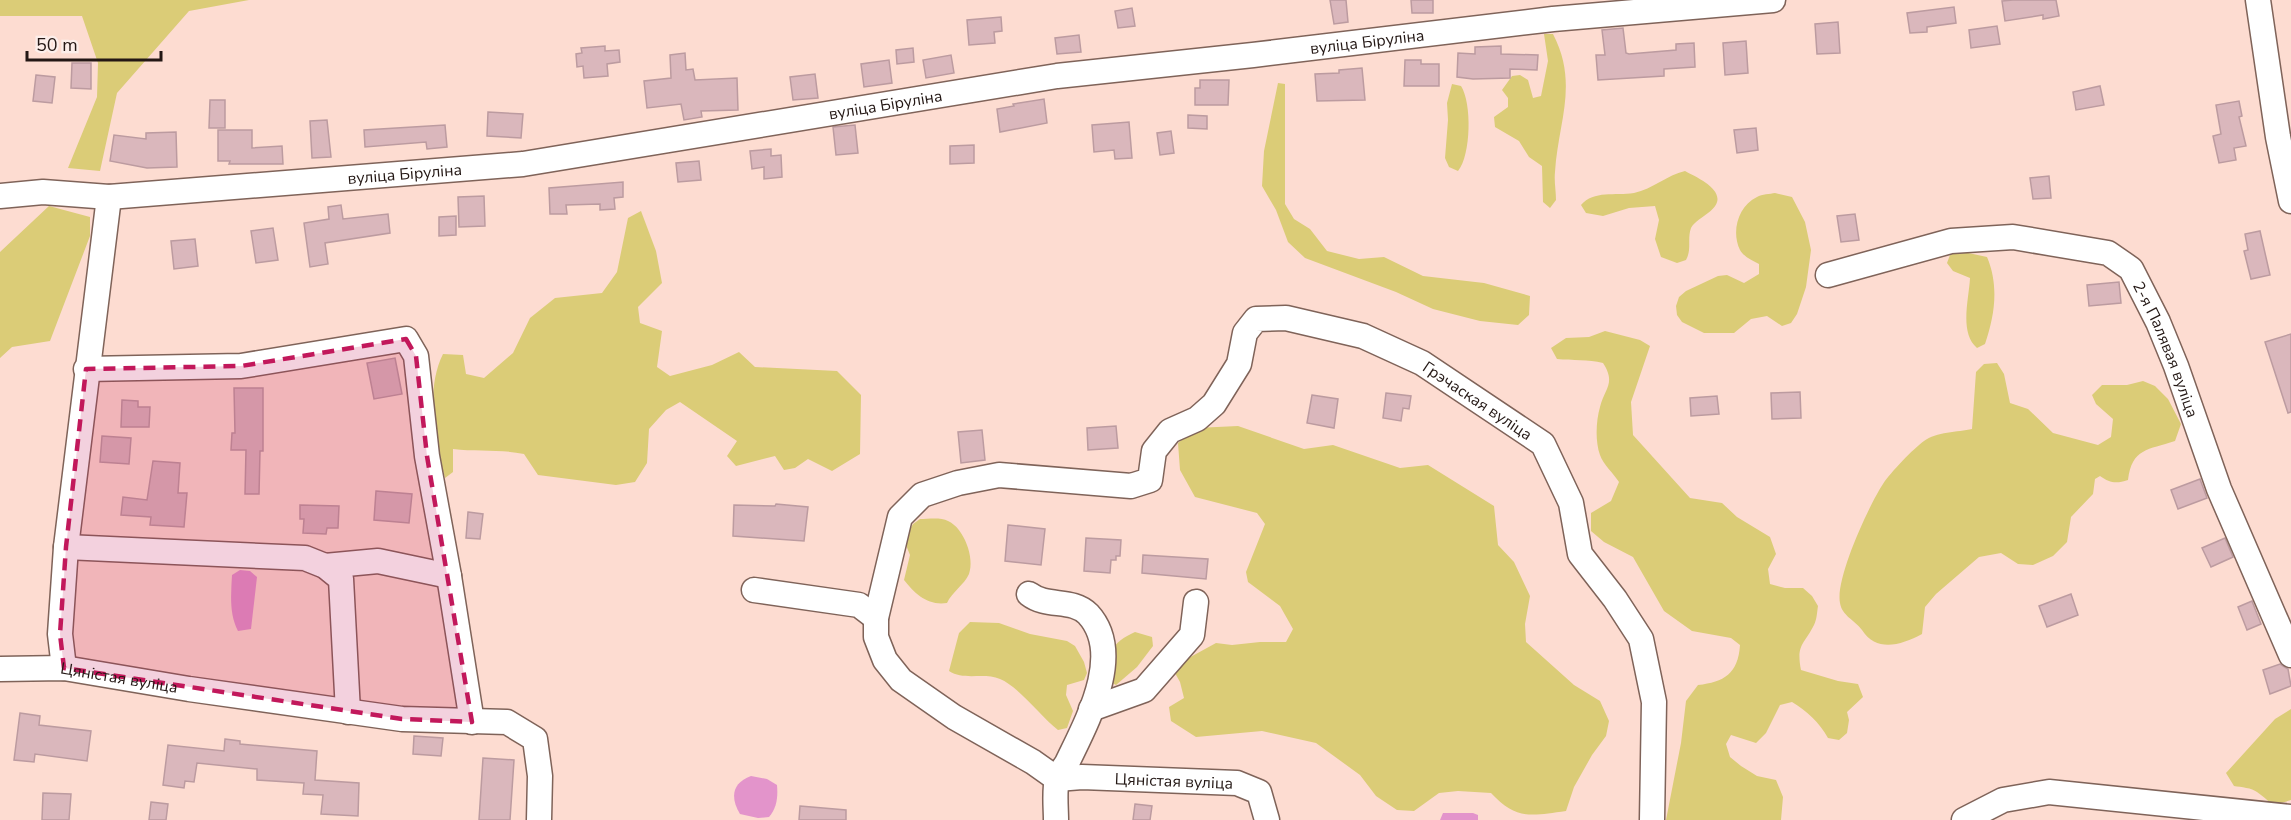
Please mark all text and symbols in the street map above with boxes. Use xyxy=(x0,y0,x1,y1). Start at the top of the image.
scale bar xyxy=(27,24,160,62)
street label: вуліца Біруліна xyxy=(1309,25,1426,60)
text: 50 m xyxy=(36,33,78,57)
street label: вуліца Біруліна xyxy=(827,85,944,125)
street label: вуліца Біруліна xyxy=(347,159,463,190)
street label: 2-я Палявая вуліца xyxy=(2127,278,2203,421)
street label: Грэчаская вуліца xyxy=(1418,357,1536,446)
street label: Цяністая вуліца xyxy=(59,658,179,699)
street label: Цяністая вуліца xyxy=(1114,768,1233,795)

